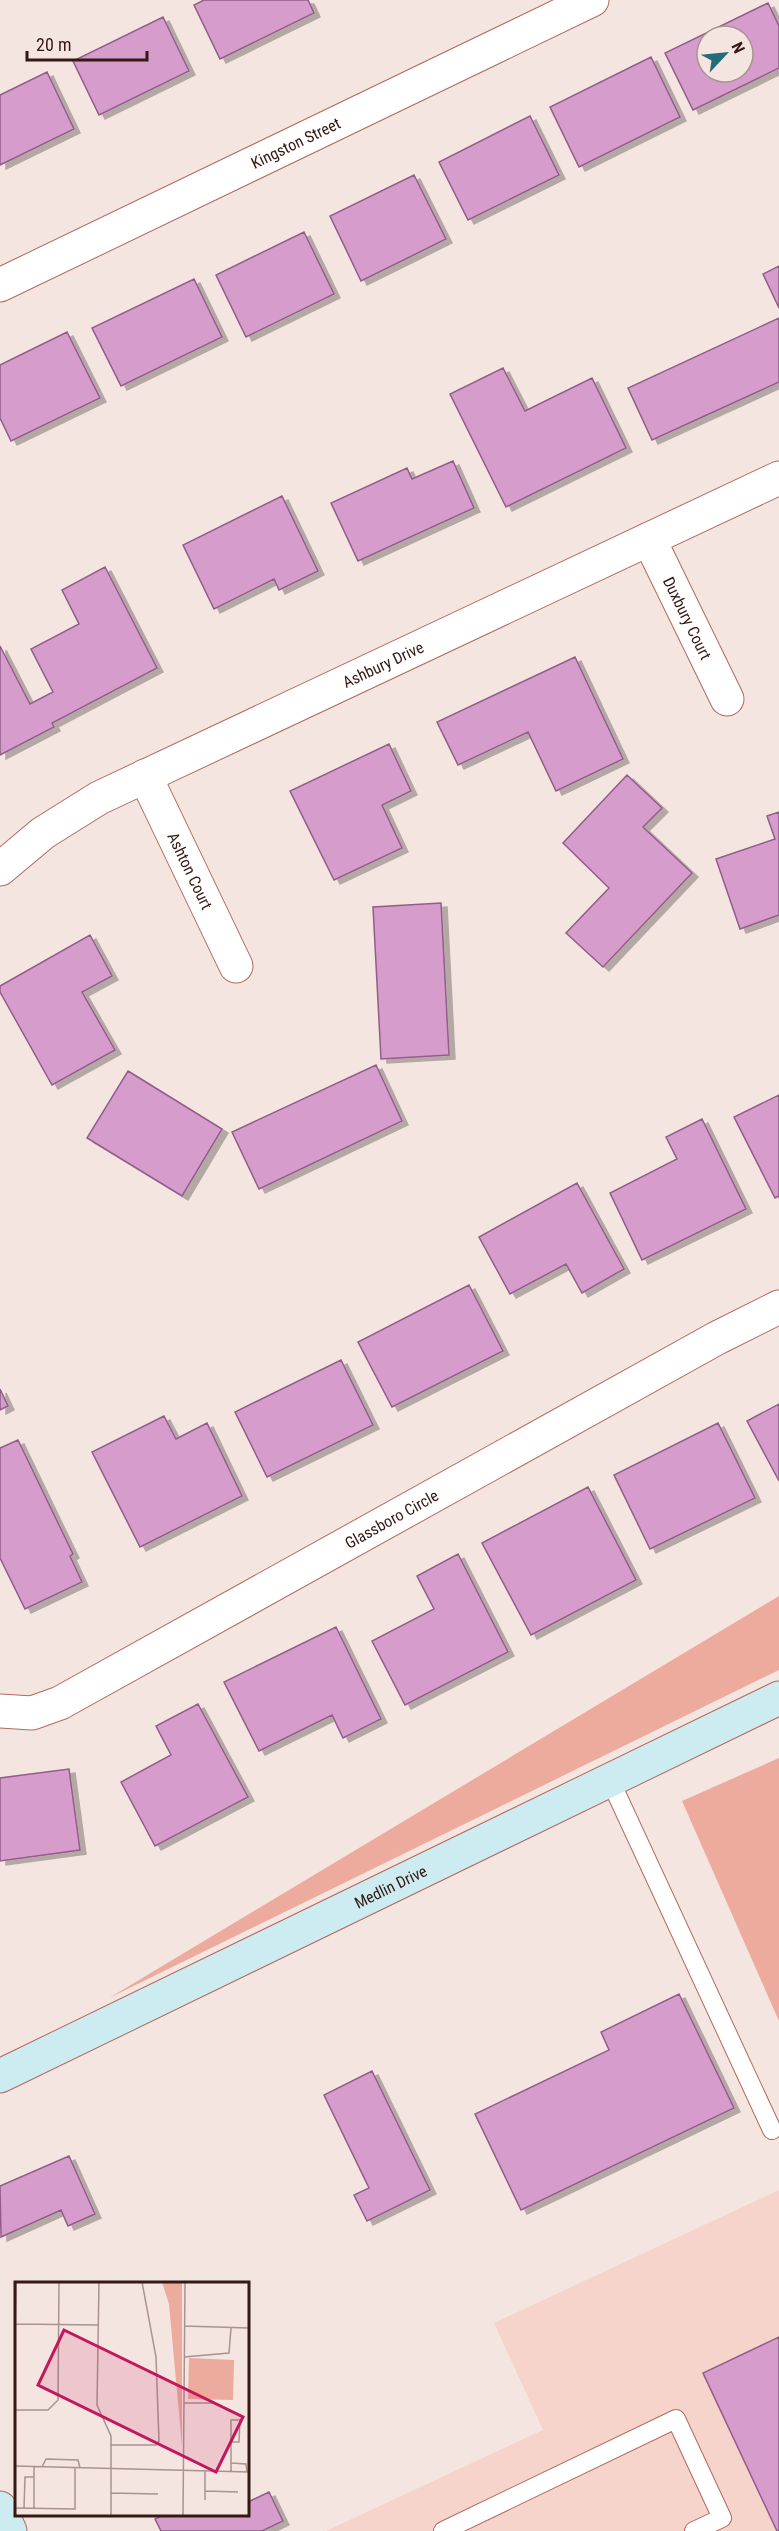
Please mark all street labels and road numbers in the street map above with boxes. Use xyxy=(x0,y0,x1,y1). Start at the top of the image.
street label: Kingston Street xyxy=(248,113,344,172)
street label: Duxbury Court xyxy=(659,574,716,663)
street label: Ashbury Drive xyxy=(340,637,426,692)
street label: Ashton Court xyxy=(164,829,217,913)
street label: Glassboro Circle xyxy=(342,1485,441,1552)
street label: Medlin Drive xyxy=(351,1861,430,1912)

